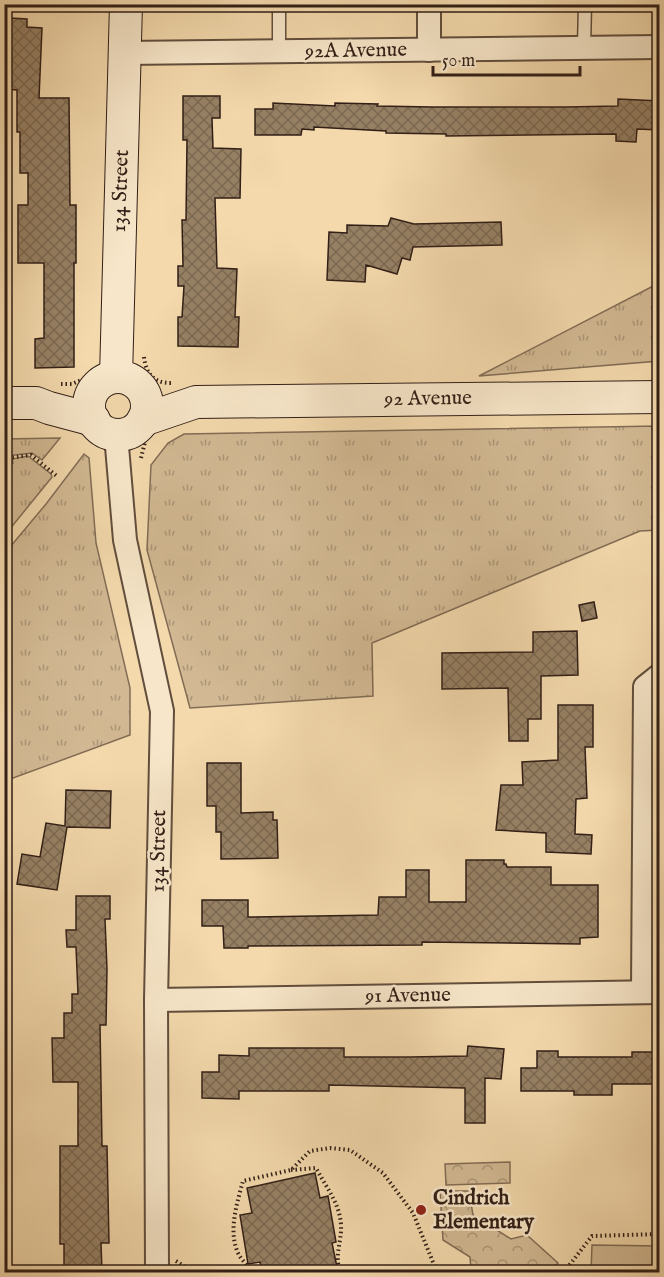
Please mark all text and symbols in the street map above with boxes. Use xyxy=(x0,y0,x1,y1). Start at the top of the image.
street label: 92A Avenue xyxy=(304,37,408,65)
scale bar xyxy=(433,39,580,77)
text: 50 m xyxy=(442,50,475,73)
street label: 134 Street xyxy=(106,149,136,233)
street label: 92 Avenue xyxy=(383,385,472,413)
street label: 134 Street xyxy=(145,809,173,893)
street label: 91 Avenue xyxy=(364,982,451,1010)
place label: Cindrich Elementary xyxy=(433,1185,535,1236)
marker: Cindrich Elementary xyxy=(414,1203,428,1217)

